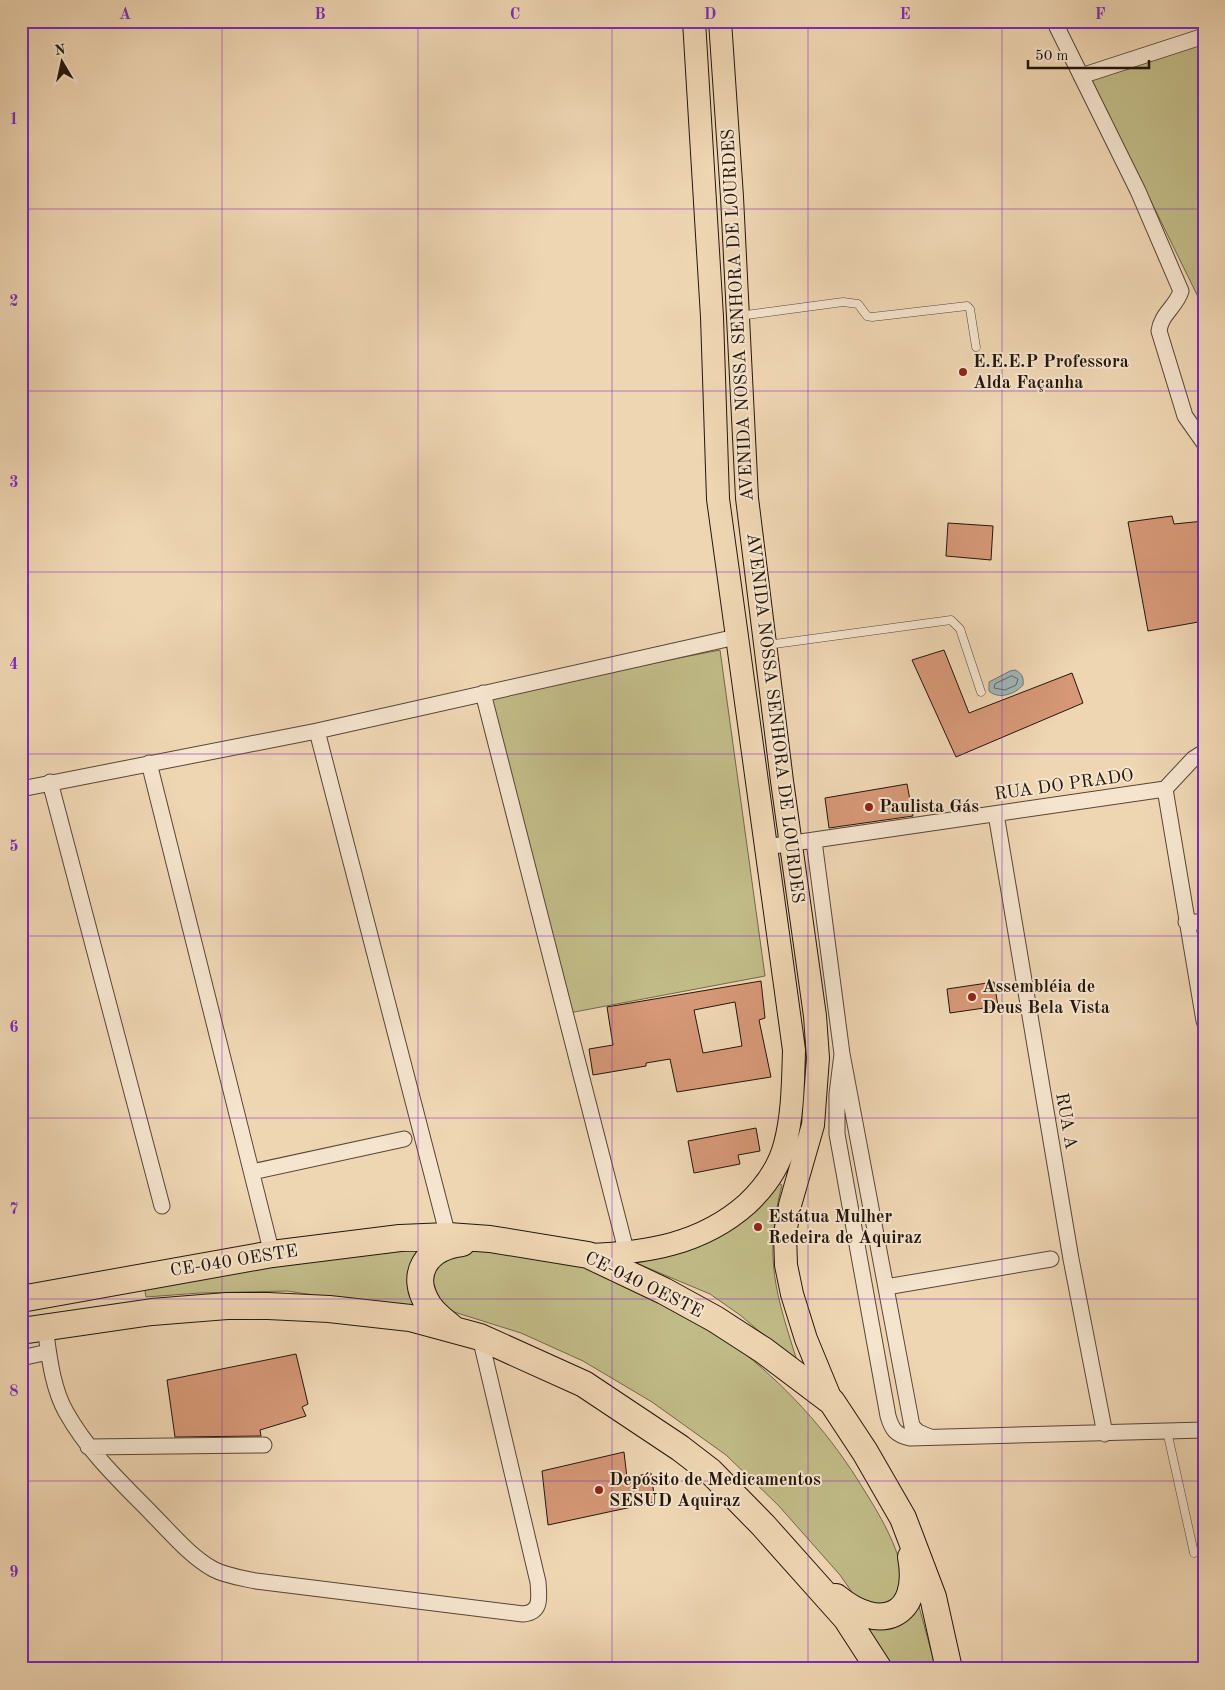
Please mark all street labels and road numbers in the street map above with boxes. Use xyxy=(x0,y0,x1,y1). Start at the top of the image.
street label: AVENIDA NOSSA SENHORA DE LOURDES xyxy=(719,128,757,502)
street label: AVENIDA NOSSA SENHORA DE LOURDES xyxy=(743,532,807,904)
street label: RUA DO PRADO xyxy=(993,766,1135,804)
street label: RUA A xyxy=(1052,1091,1080,1151)
street label: CE-040 OESTE xyxy=(169,1242,299,1280)
street label: CE-040 OESTE xyxy=(582,1249,706,1321)

